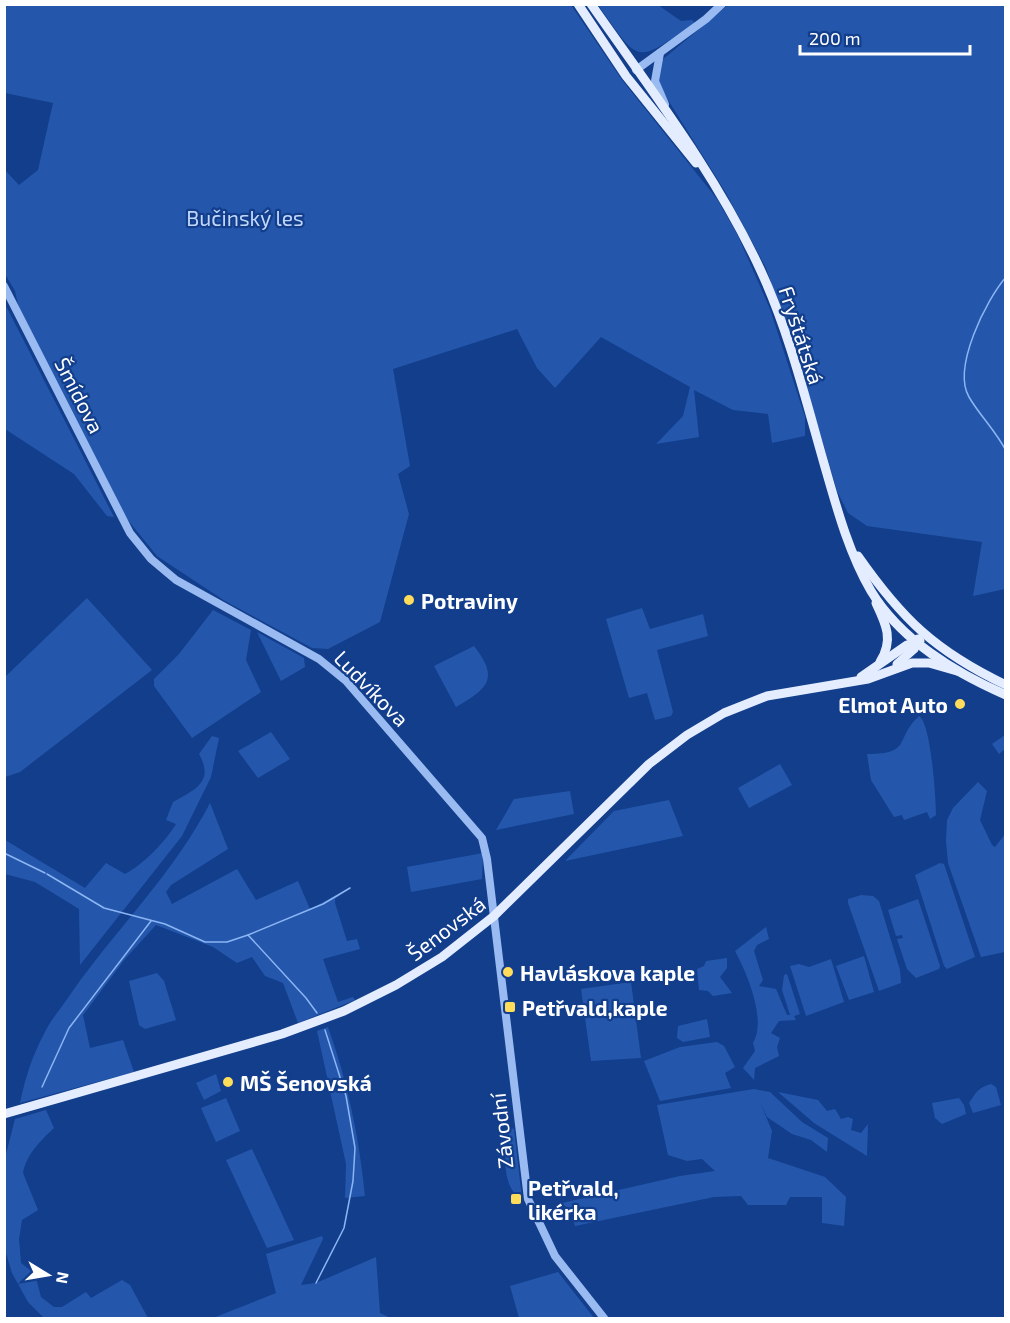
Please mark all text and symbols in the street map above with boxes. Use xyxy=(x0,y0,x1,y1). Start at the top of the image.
scale bar xyxy=(800,18,970,56)
text: 200 m xyxy=(809,27,861,49)
park label: Bučinský les xyxy=(186,205,304,230)
street label: Fryštátská xyxy=(774,283,830,387)
street label: Šmídova xyxy=(50,353,110,437)
place label: Potraviny xyxy=(421,588,518,614)
marker: Potraviny xyxy=(402,593,416,607)
street label: Ludvíkova xyxy=(330,645,414,731)
place label: Elmot Auto xyxy=(838,692,948,717)
marker: Elmot Auto xyxy=(953,697,967,711)
street label: Šenovská xyxy=(402,891,490,965)
place label: Havláskova kaple xyxy=(520,960,695,985)
marker: Havláskova kaple xyxy=(501,965,515,979)
place label: Petřvald,kaple xyxy=(522,995,668,1020)
marker: Petřvald,kaple xyxy=(503,1000,517,1014)
place label: MŠ Šenovská xyxy=(240,1070,372,1095)
marker: MŠ Šenovská xyxy=(221,1075,235,1089)
street label: Závodní xyxy=(485,1091,517,1170)
place label: Petřvald, likérka xyxy=(528,1175,619,1224)
marker: Petřvald, likérka xyxy=(509,1192,523,1206)
north arrow xyxy=(18,1245,78,1305)
text: N xyxy=(53,1270,74,1285)

